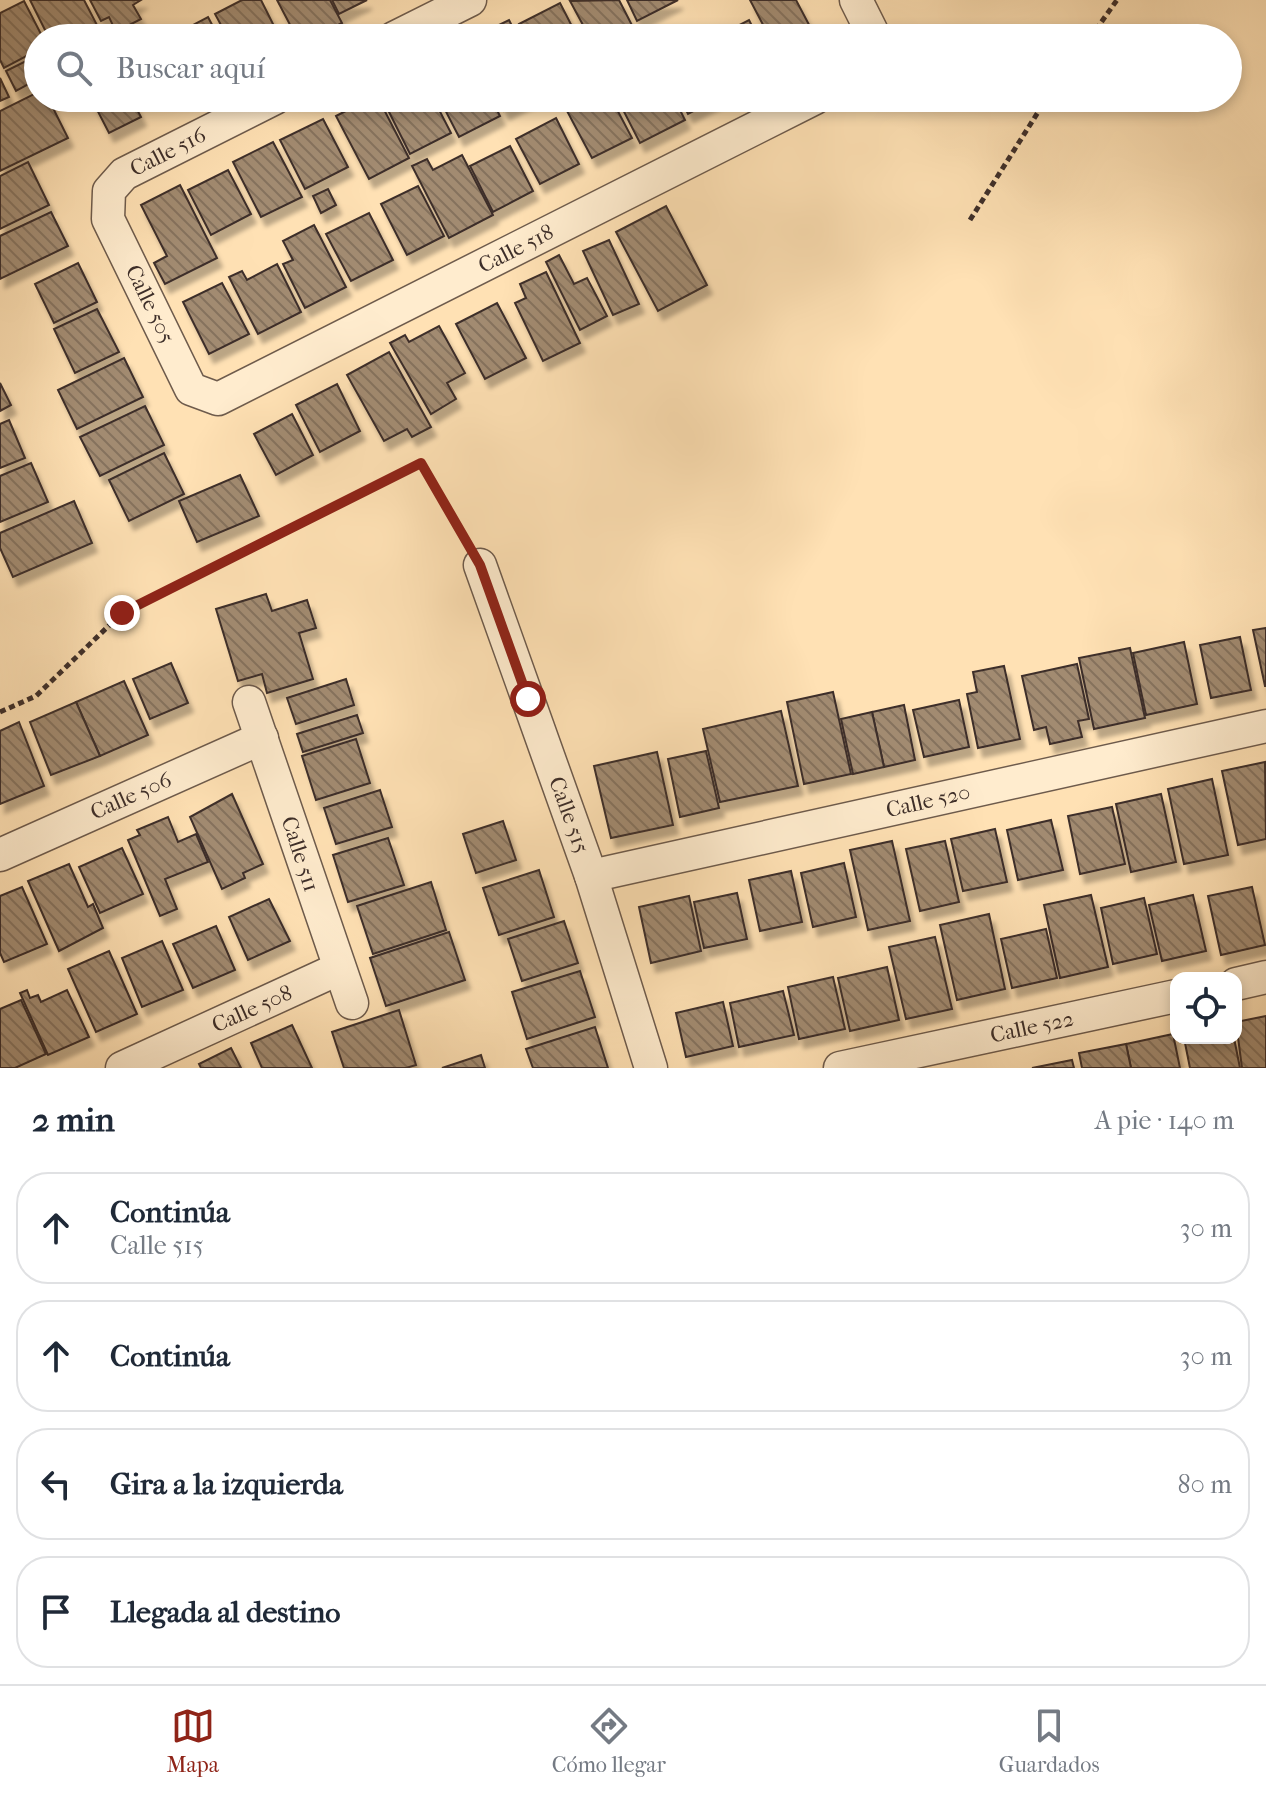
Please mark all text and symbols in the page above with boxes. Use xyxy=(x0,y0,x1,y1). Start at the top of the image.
search box xyxy=(24,24,1242,112)
icon: search xyxy=(52,46,96,90)
text: Buscar aquí xyxy=(116,51,265,86)
street label: Calle 516 xyxy=(126,122,210,182)
street label: Calle 518 xyxy=(474,219,558,279)
street label: Calle 505 xyxy=(120,261,180,347)
route end xyxy=(104,595,140,631)
route start xyxy=(510,681,546,717)
street label: Calle 506 xyxy=(86,767,176,825)
street label: Calle 515 xyxy=(543,773,595,857)
street label: Calle 520 xyxy=(883,779,973,823)
street label: Calle 511 xyxy=(276,813,324,895)
map controls xyxy=(1170,972,1242,1044)
button: locate xyxy=(1170,972,1242,1044)
street label: Calle 508 xyxy=(208,980,296,1038)
street label: Calle 522 xyxy=(988,1005,1076,1049)
text: 2 min xyxy=(32,1100,115,1140)
text: A pie · 140 m xyxy=(1095,1105,1234,1136)
text: Continúa xyxy=(110,1195,230,1230)
icon: ahead xyxy=(34,1206,78,1250)
text: 30 m xyxy=(1180,1213,1232,1244)
text: Calle 515 xyxy=(110,1230,204,1261)
icon: ahead xyxy=(34,1334,78,1378)
text: Continúa xyxy=(110,1339,230,1374)
text: 30 m xyxy=(1180,1341,1232,1372)
icon: left xyxy=(34,1462,78,1506)
text: Gira a la izquierda xyxy=(110,1467,343,1502)
text: 80 m xyxy=(1177,1469,1232,1500)
icon: arrive xyxy=(34,1590,78,1634)
text: Llegada al destino xyxy=(110,1595,340,1630)
tab: Mapa xyxy=(166,1704,219,1778)
tab: Cómo llegar xyxy=(552,1704,666,1778)
tab: Guardados xyxy=(999,1704,1100,1778)

